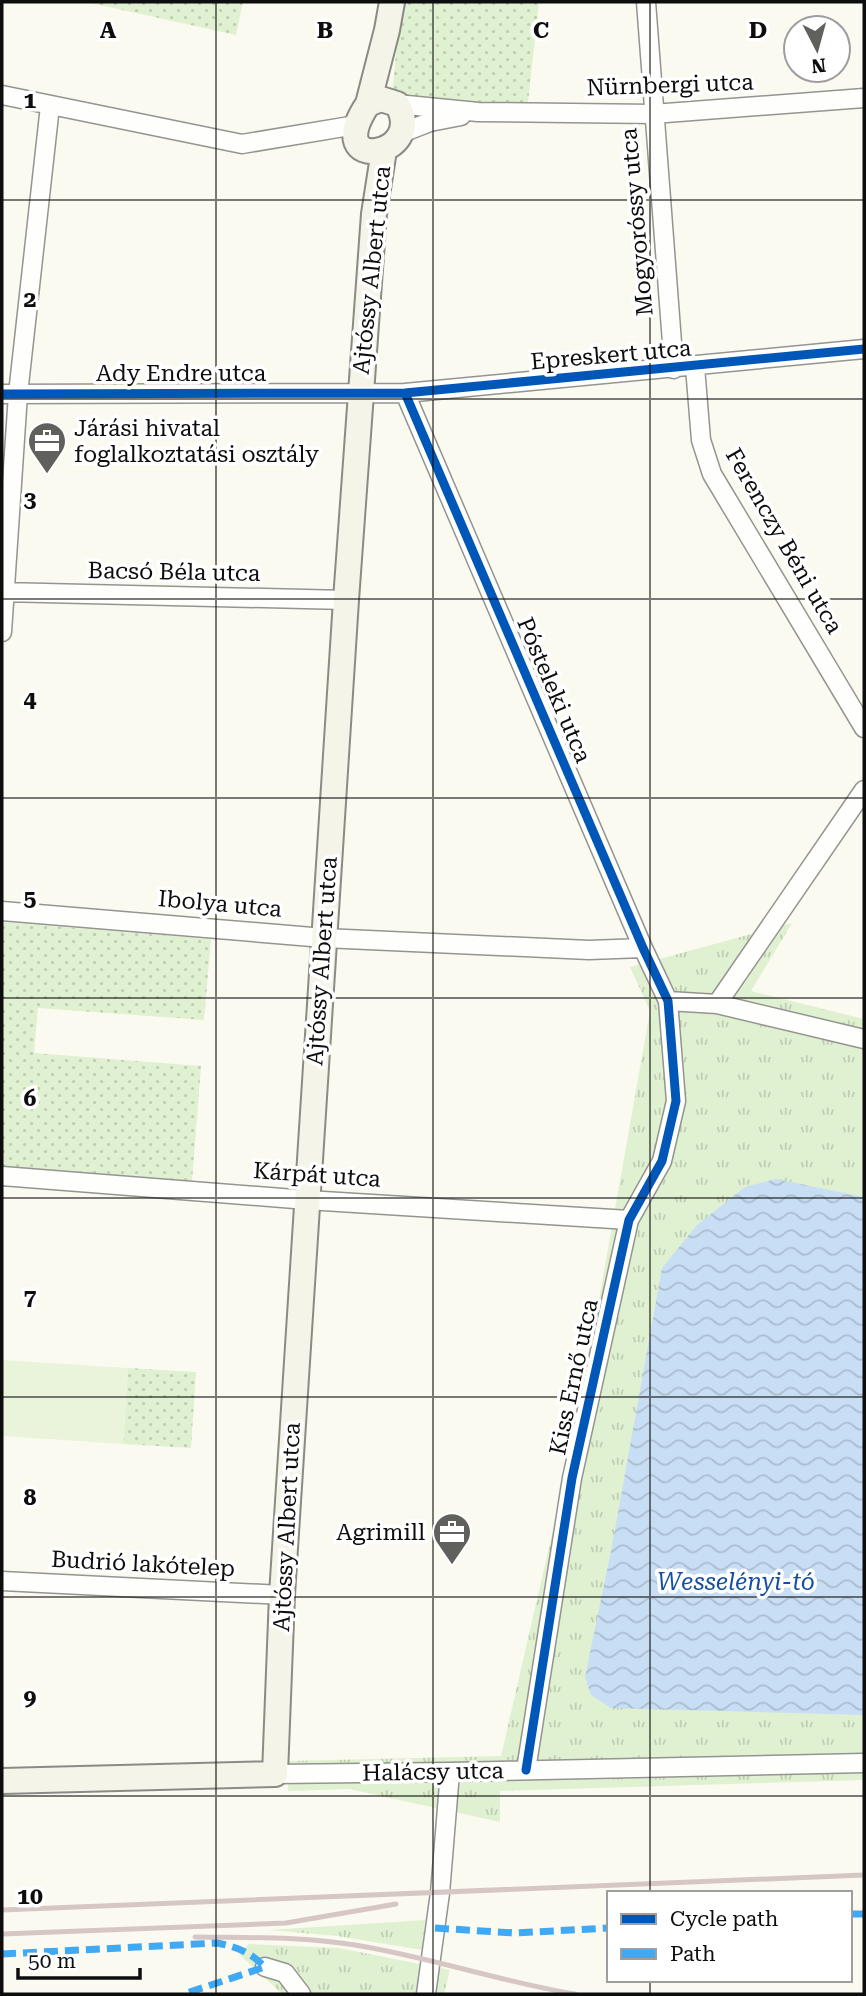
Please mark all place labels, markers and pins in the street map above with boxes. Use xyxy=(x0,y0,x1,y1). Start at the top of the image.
place label: Járási hivatal foglalkoztatási osztály xyxy=(74,415,319,468)
office icon: Járási hivatal foglalkoztatási osztály xyxy=(26,420,68,475)
office icon: Agrimill xyxy=(431,1511,473,1566)
place label: Agrimill xyxy=(336,1519,425,1546)

